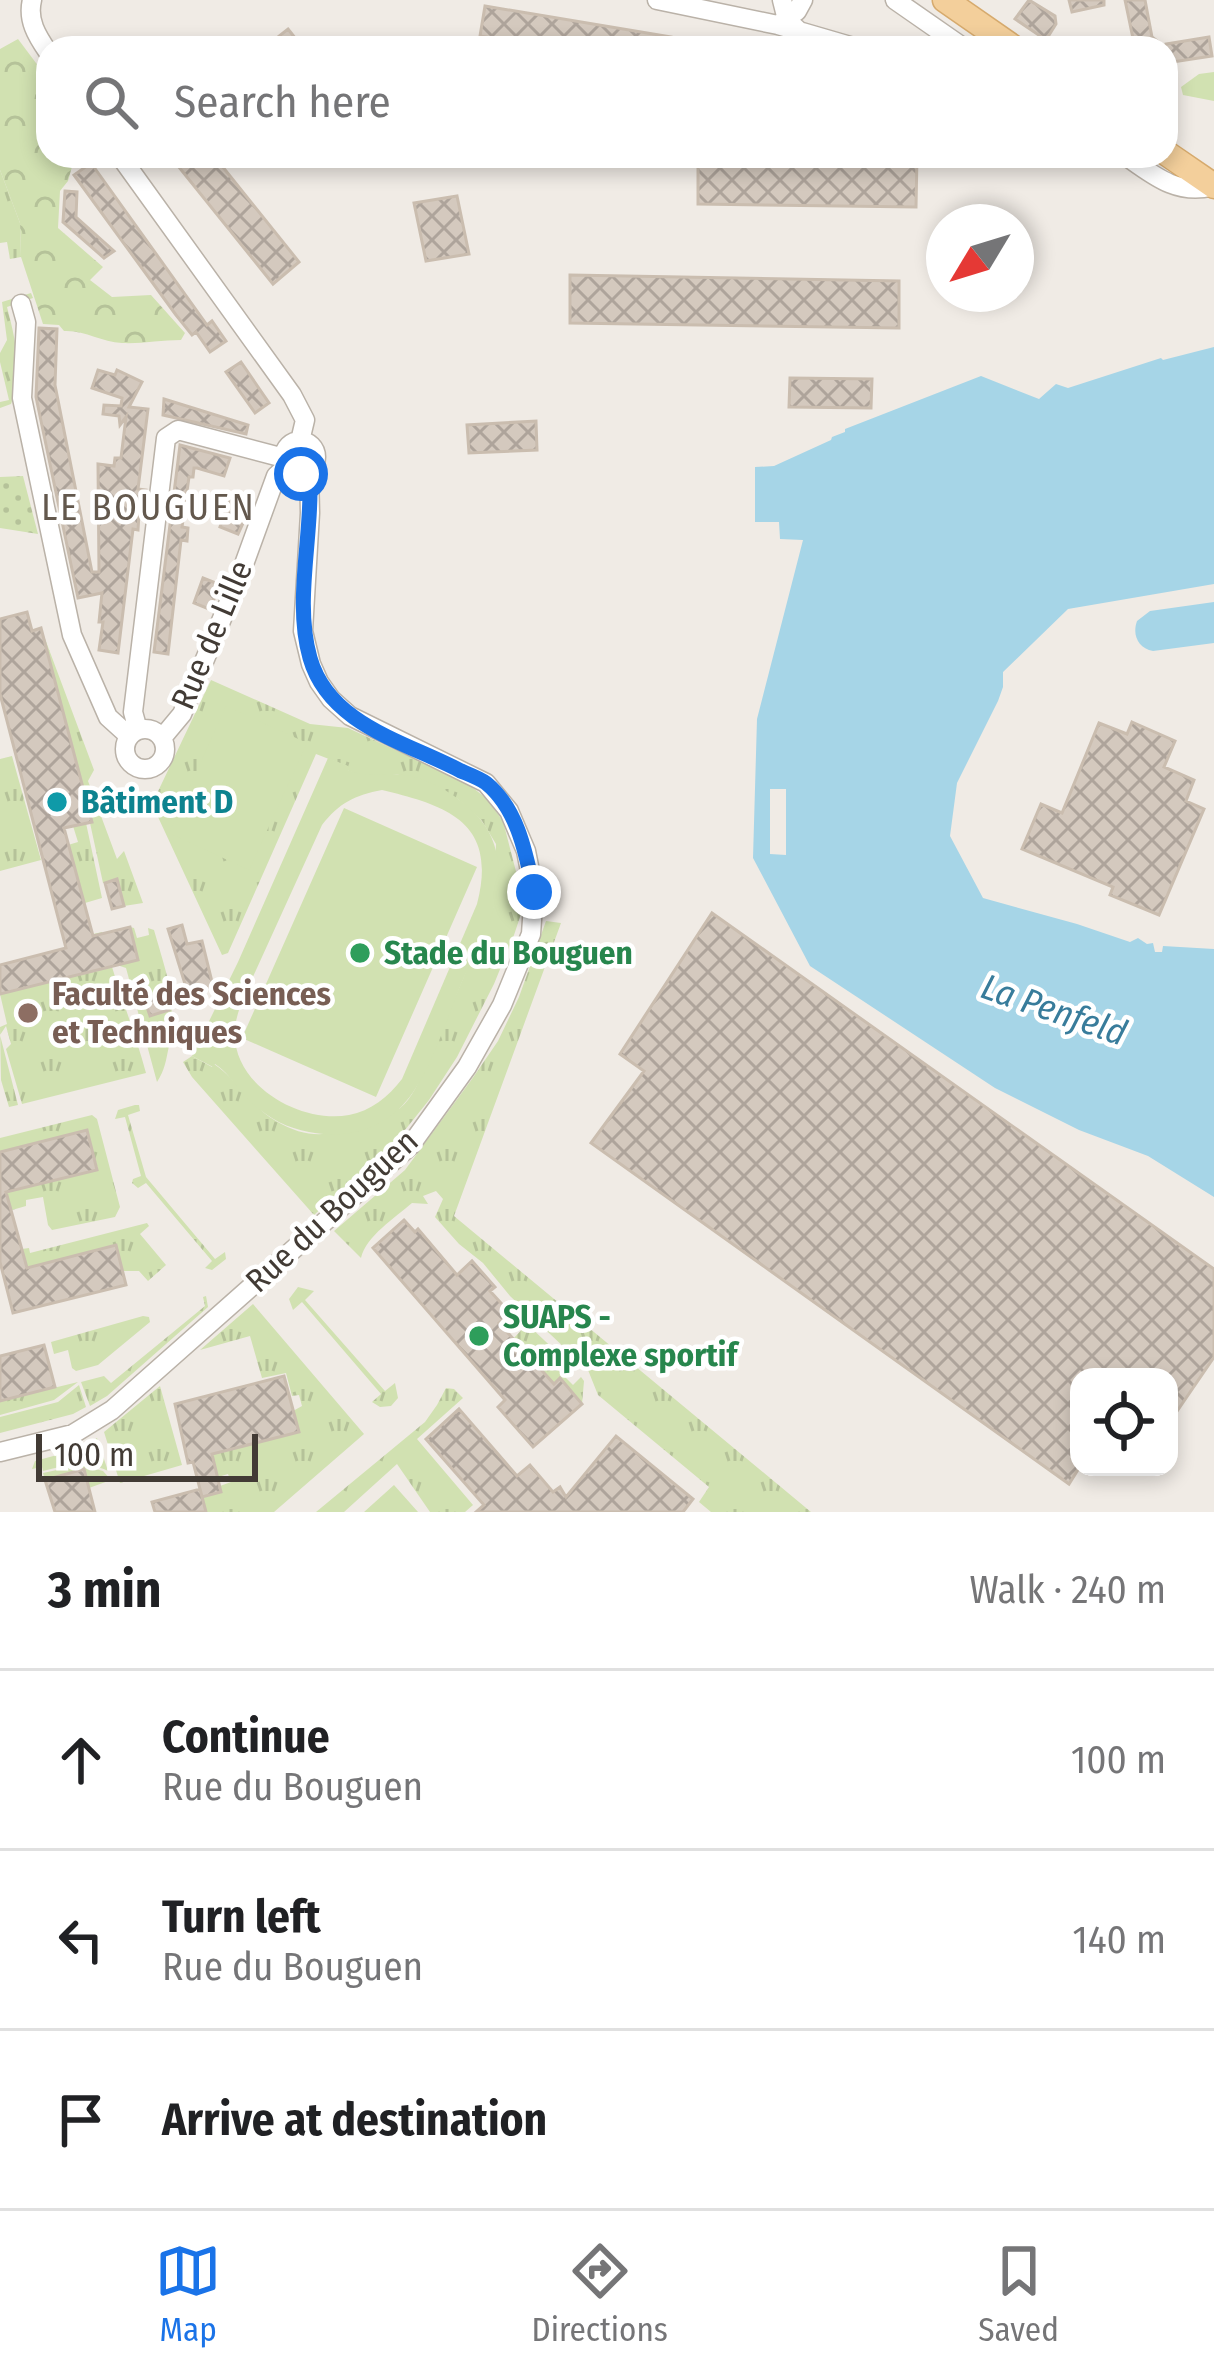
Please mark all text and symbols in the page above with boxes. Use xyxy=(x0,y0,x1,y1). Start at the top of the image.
search box xyxy=(36,36,1178,168)
icon: search xyxy=(78,69,144,135)
text: Search here xyxy=(174,75,391,129)
north arrow xyxy=(926,204,1034,312)
route start xyxy=(274,447,328,501)
district label: LE BOUGUEN xyxy=(41,486,257,530)
street label: Rue de Lille xyxy=(163,555,261,715)
place label: Bâtiment D xyxy=(81,782,233,822)
marker: Bâtiment D xyxy=(44,789,70,815)
route end xyxy=(507,865,561,919)
place label: Stade du Bouguen xyxy=(384,933,633,973)
marker: Stade du Bouguen xyxy=(347,940,373,966)
water label: La Penfeld xyxy=(975,965,1133,1055)
place label: Faculté des Sciences et Techniques xyxy=(52,974,331,1052)
marker: Faculté des Sciences et Techniques xyxy=(15,1000,41,1026)
street label: Rue du Bouguen xyxy=(238,1121,426,1301)
place label: SUAPS - Complexe sportif xyxy=(503,1297,740,1375)
marker: SUAPS - Complexe sportif xyxy=(466,1323,492,1349)
map controls xyxy=(1070,1368,1178,1476)
button: locate xyxy=(1070,1368,1178,1476)
scale bar xyxy=(36,1428,258,1481)
text: 100 m xyxy=(54,1435,134,1475)
text: 3 min xyxy=(48,1559,162,1621)
text: Walk · 240 m xyxy=(969,1567,1166,1613)
text: Continue xyxy=(162,1710,330,1764)
icon: ahead xyxy=(48,1727,114,1793)
text: 100 m xyxy=(1071,1737,1166,1783)
text: Rue du Bouguen xyxy=(162,1764,423,1810)
text: Turn left xyxy=(162,1890,321,1944)
icon: left xyxy=(48,1907,114,1973)
text: 140 m xyxy=(1072,1917,1166,1963)
text: Rue du Bouguen xyxy=(162,1944,423,1990)
icon: arrive xyxy=(48,2087,114,2153)
text: Arrive at destination xyxy=(162,2093,547,2147)
tab: Map xyxy=(155,2238,221,2350)
tab: Directions xyxy=(531,2238,668,2350)
tab: Saved xyxy=(978,2238,1059,2350)

